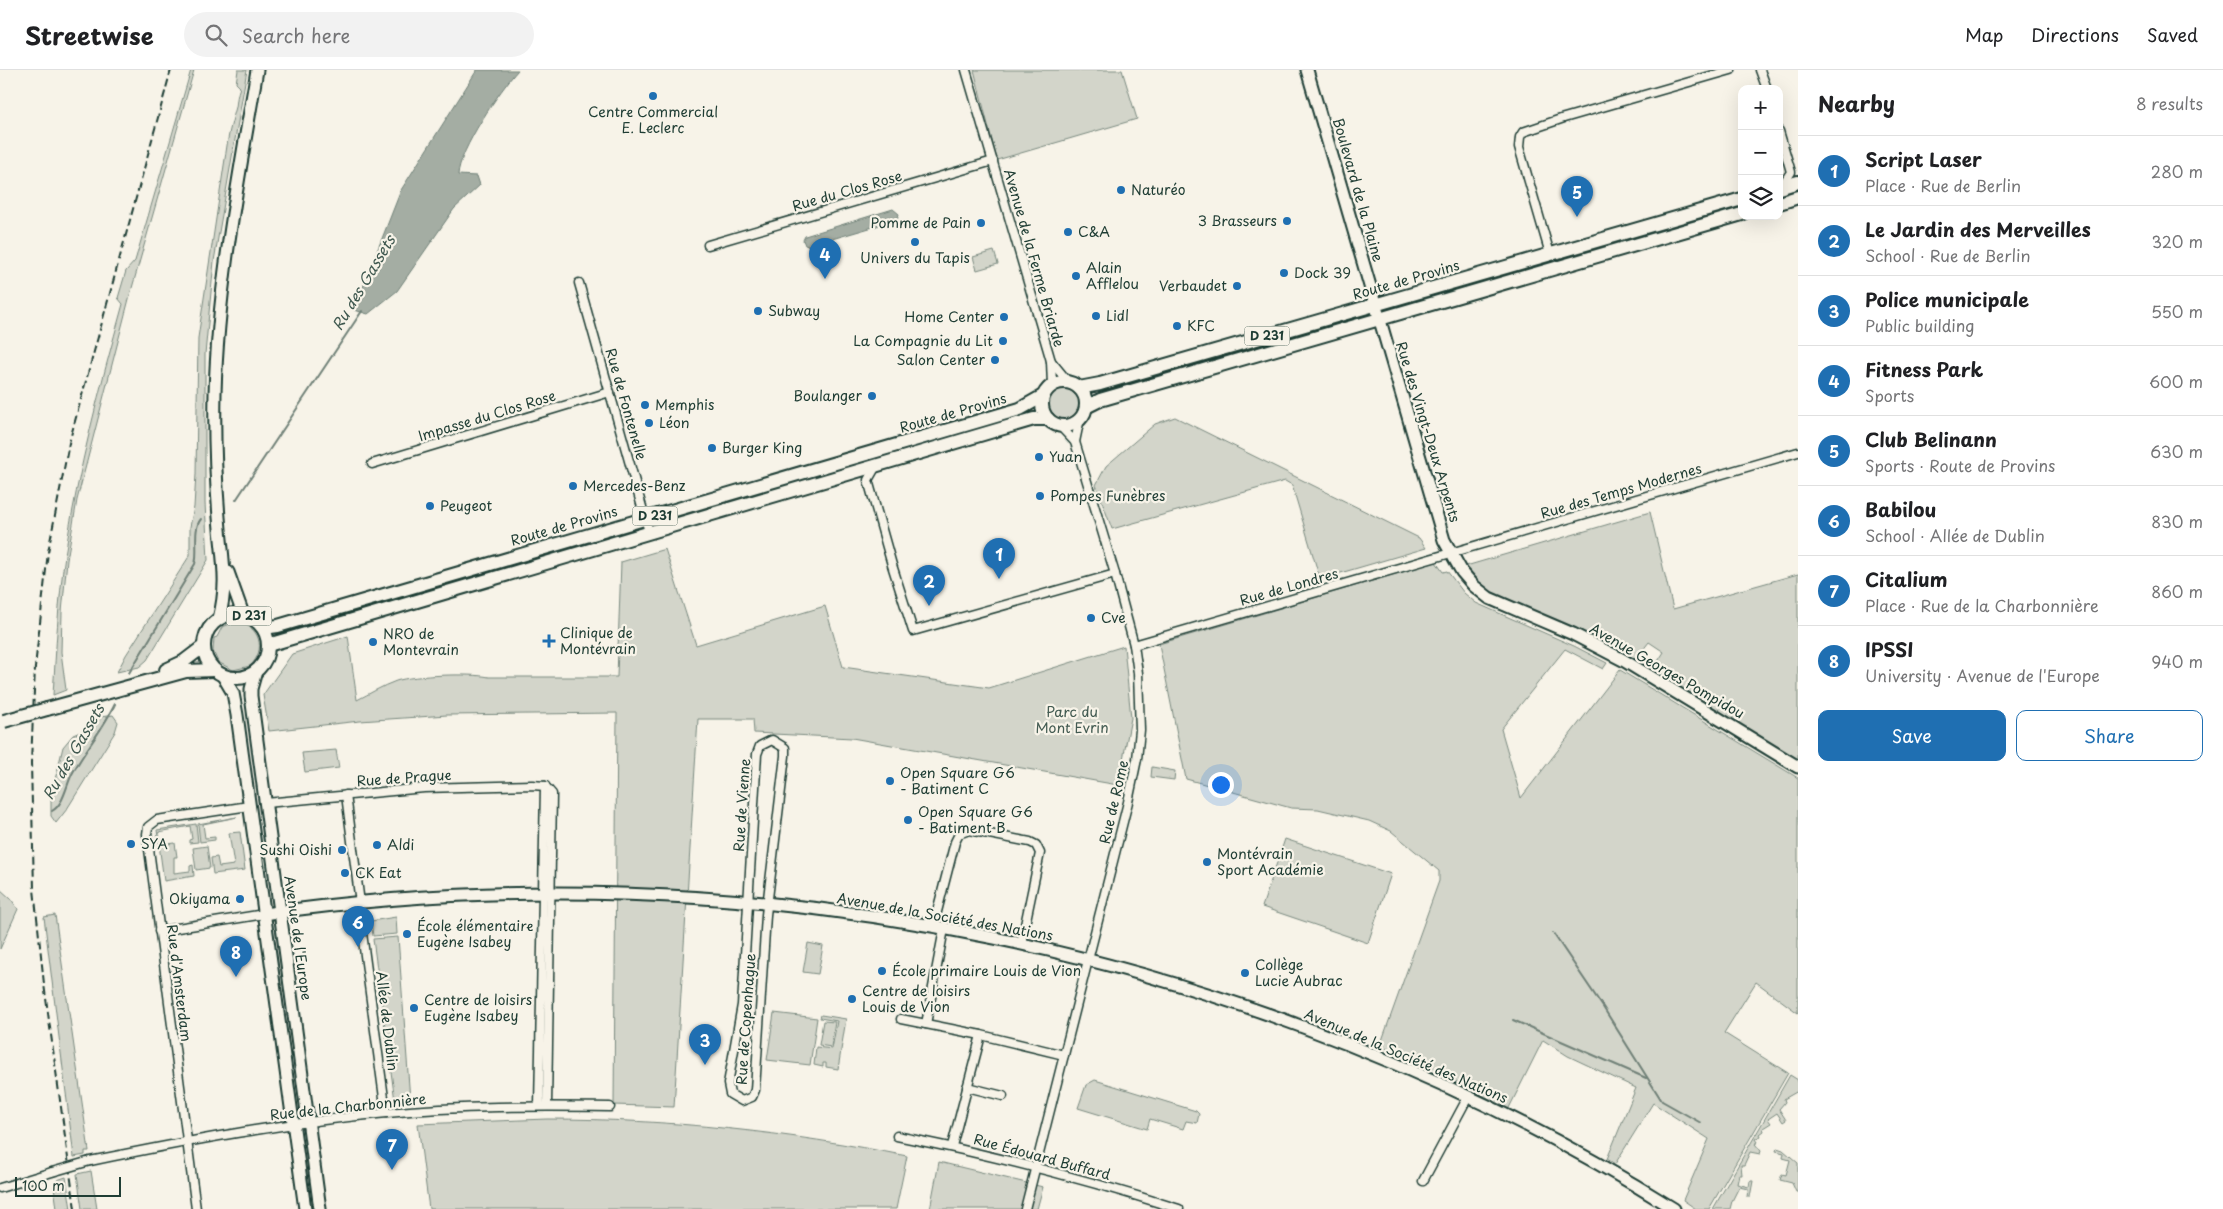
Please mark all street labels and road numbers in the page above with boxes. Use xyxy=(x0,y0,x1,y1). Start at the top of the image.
street label: Boulevard de la Plaine xyxy=(1328,115,1389,264)
street label: Rue du Clos Rose xyxy=(790,165,904,216)
street label: Avenue de la Ferme Briarde xyxy=(999,166,1070,349)
street label: Route de Provins xyxy=(1350,254,1462,305)
road number: D 231 xyxy=(1244,326,1290,346)
street label: Rue des Vingt-Deux Arpents xyxy=(1391,339,1466,525)
street label: Rue de Fontenelle xyxy=(600,346,653,463)
street label: Impasse du Clos Rose xyxy=(416,385,558,446)
street label: Route de Provins xyxy=(897,387,1009,438)
street label: Rue des Temps Modernes xyxy=(1538,457,1704,524)
street label: Route de Provins xyxy=(508,500,620,551)
road number: D 231 xyxy=(632,506,678,526)
street label: Rue de Londres xyxy=(1237,562,1341,611)
road number: D 231 xyxy=(226,606,272,626)
street label: Avenue Georges Pompidou xyxy=(1586,618,1748,724)
street label: Rue de Vienne xyxy=(728,757,755,852)
street label: Rue de Rome xyxy=(1094,758,1133,846)
street label: Rue de Prague xyxy=(356,764,452,791)
street label: Avenue de l'Europe xyxy=(279,874,318,1002)
street label: Avenue de la Société des Nations xyxy=(835,887,1055,946)
street label: Rue d'Amsterdam xyxy=(162,923,197,1043)
street label: Rue de Copenhague xyxy=(730,952,761,1086)
street label: Allée de Dublin xyxy=(371,970,404,1072)
street label: Avenue de la Société des Nations xyxy=(1301,1003,1511,1108)
street label: Rue de la Charbonnière xyxy=(269,1088,427,1125)
street label: Rue Édouard Buffard xyxy=(971,1128,1113,1185)

